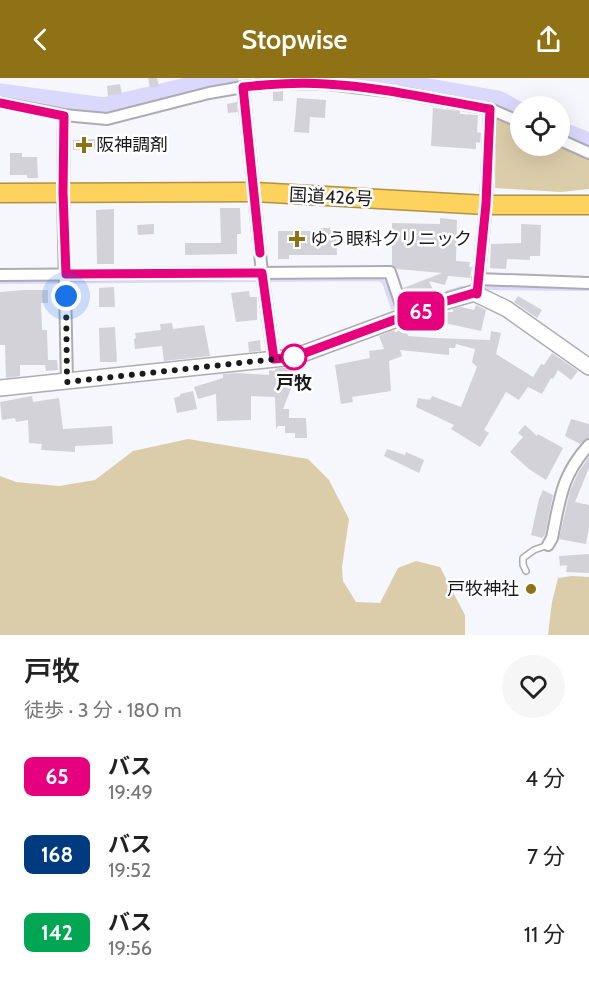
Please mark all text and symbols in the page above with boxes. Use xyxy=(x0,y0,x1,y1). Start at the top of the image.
icon: back xyxy=(24,23,57,56)
text: Stopwise xyxy=(242,23,347,56)
icon: share xyxy=(532,23,565,56)
map controls xyxy=(510,96,570,156)
button: locate xyxy=(510,96,570,156)
place label: 阪神調剤 xyxy=(96,134,168,156)
marker: 阪神調剤 xyxy=(77,138,91,152)
street label: 国道426号 xyxy=(288,184,374,210)
place label: ゆう眼科クリニック xyxy=(310,228,472,250)
marker: ゆう眼科クリニック xyxy=(288,230,306,248)
your location xyxy=(51,281,81,311)
line badge: 65 xyxy=(394,292,448,330)
text: 65 xyxy=(409,299,433,324)
marker: 戸牧 xyxy=(281,344,307,370)
place label: 戸牧 xyxy=(276,372,312,394)
place label: 戸牧神社 xyxy=(447,578,519,600)
marker: 戸牧神社 xyxy=(524,582,538,596)
text: 戸牧 xyxy=(24,654,80,688)
button: heart xyxy=(502,655,565,718)
text: 徒歩 · 3 分 · 180 m xyxy=(24,698,181,722)
text: バス xyxy=(108,753,152,780)
text: 65 xyxy=(45,764,69,789)
text: 4 分 xyxy=(525,765,565,792)
text: 19:49 xyxy=(108,780,153,804)
text: バス xyxy=(108,831,152,858)
text: 168 xyxy=(41,842,73,867)
text: 7 分 xyxy=(527,843,565,870)
text: 19:52 xyxy=(108,858,151,882)
text: バス xyxy=(108,909,152,936)
text: 142 xyxy=(41,920,73,945)
text: 11 分 xyxy=(524,921,565,948)
text: 19:56 xyxy=(108,936,152,960)

